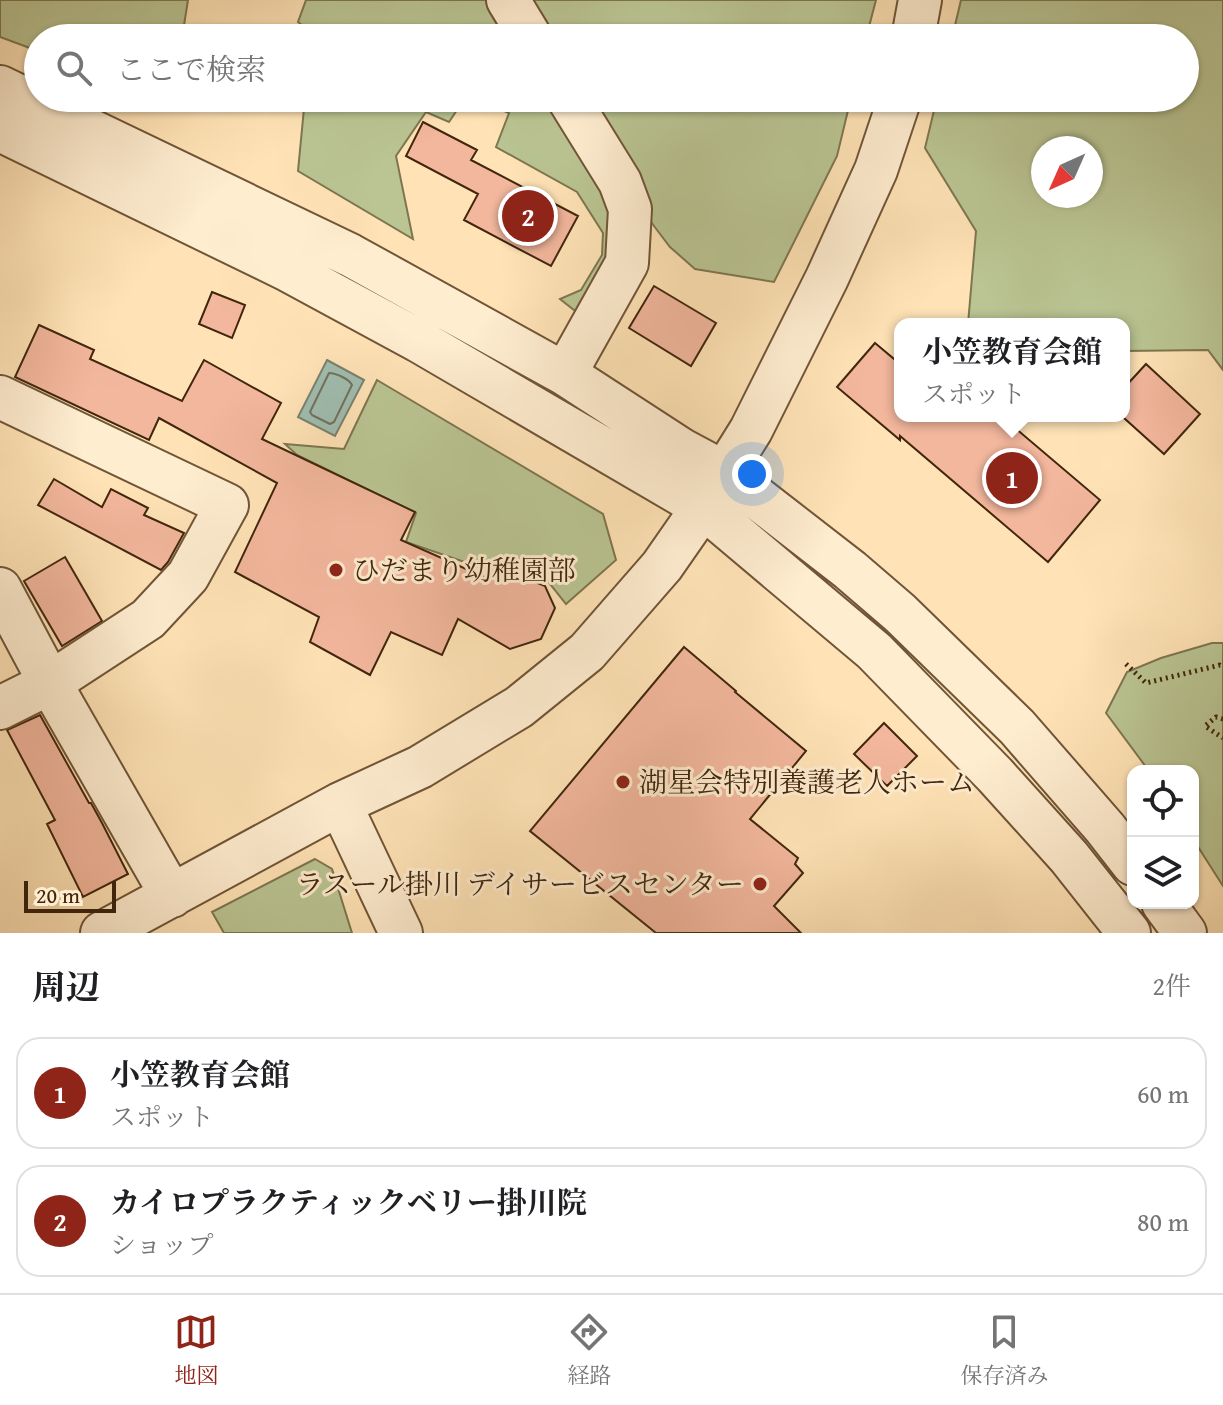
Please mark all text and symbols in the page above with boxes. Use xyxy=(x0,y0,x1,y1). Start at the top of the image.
search box xyxy=(24,24,1199,112)
icon: search xyxy=(52,46,96,90)
text: ここで検索 xyxy=(116,47,266,91)
north arrow xyxy=(1031,136,1103,208)
pin: 2 xyxy=(502,186,554,246)
popup xyxy=(894,318,1130,422)
text: 小笠教育会館 xyxy=(922,329,1102,373)
text: スポット xyxy=(922,374,1026,413)
pin: 1 xyxy=(986,448,1038,508)
your location xyxy=(732,454,772,494)
place label: ひだまり幼稚園部 xyxy=(352,549,576,590)
marker: ひだまり幼稚園部 xyxy=(327,561,345,579)
place label: 湖星会特別養護老人ホーム xyxy=(639,761,975,802)
map controls xyxy=(1127,765,1199,909)
button: locate xyxy=(1127,765,1199,837)
marker: 湖星会特別養護老人ホーム xyxy=(614,773,632,791)
button: layers xyxy=(1127,837,1199,909)
place label: ラスール掛川 デイサービスセンター xyxy=(296,863,744,904)
marker: ラスール掛川 デイサービスセンター xyxy=(751,875,769,893)
scale bar xyxy=(24,877,116,913)
text: 20 m xyxy=(36,879,80,911)
text: 周辺 xyxy=(32,962,100,1011)
text: 2件 xyxy=(1152,966,1191,1005)
text: 小笠教育会館 xyxy=(110,1052,290,1096)
text: 1 xyxy=(53,1074,67,1113)
text: 60 m xyxy=(1137,1074,1189,1113)
text: スポット xyxy=(110,1097,214,1136)
text: カイロプラクティックベリー掛川院 xyxy=(110,1180,587,1224)
text: 2 xyxy=(53,1202,67,1241)
text: 80 m xyxy=(1137,1202,1189,1241)
text: ショップ xyxy=(110,1225,213,1264)
tab: 地図 xyxy=(174,1310,219,1391)
tab: 経路 xyxy=(567,1310,612,1391)
tab: 保存済み xyxy=(960,1310,1049,1391)

